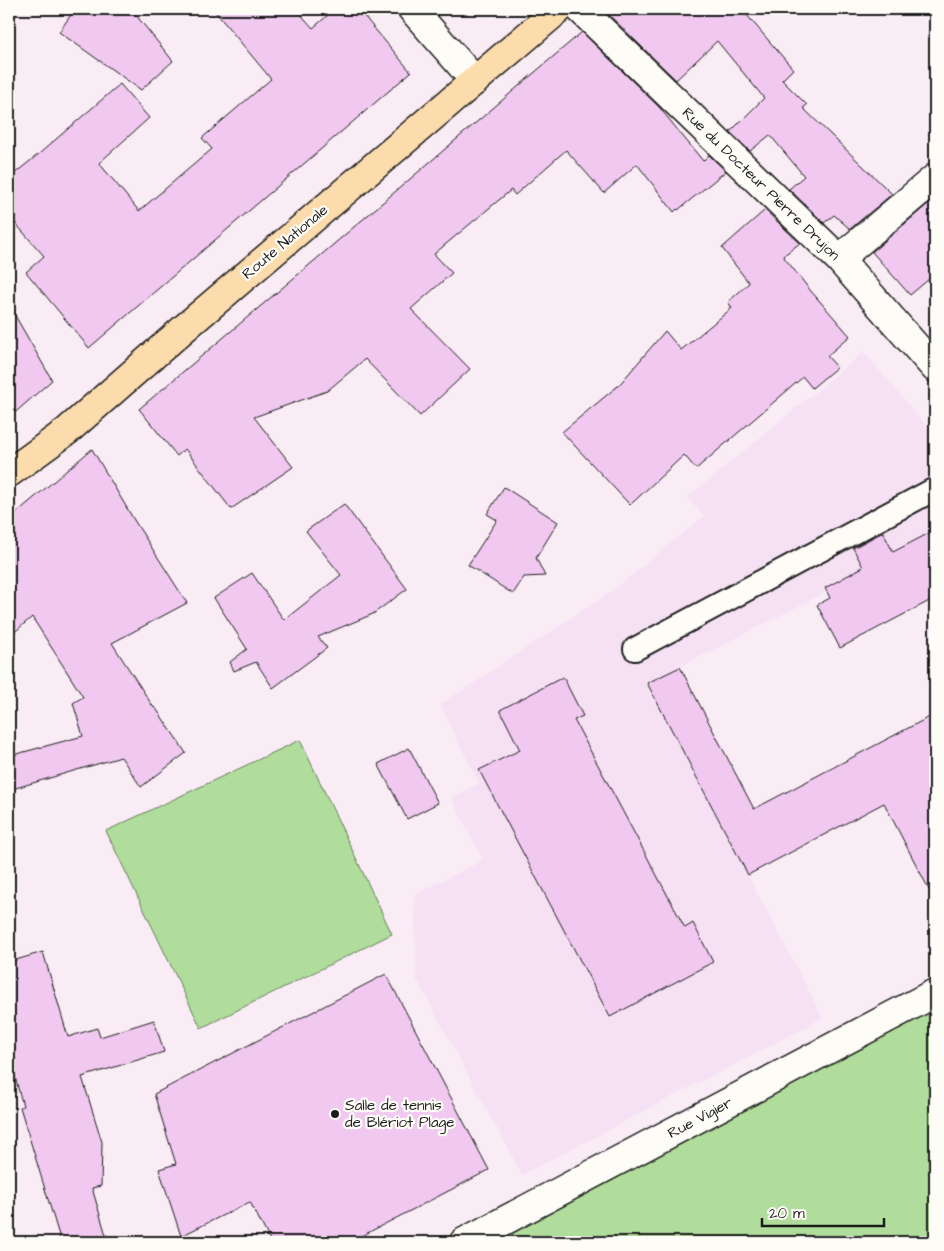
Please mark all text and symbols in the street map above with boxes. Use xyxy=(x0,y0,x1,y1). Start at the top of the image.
street label: Rue du Docteur Pierre Drujon xyxy=(677,103,845,266)
street label: Route Nationale xyxy=(238,200,332,284)
street label: Rue Vigier xyxy=(664,1092,737,1145)
place label: Salle de tennis de Blériot Plage xyxy=(345,1095,454,1134)
marker: Salle de tennis de Blériot Plage xyxy=(329,1108,341,1120)
scale bar xyxy=(762,1196,884,1228)
text: 20 m xyxy=(769,1203,805,1224)

